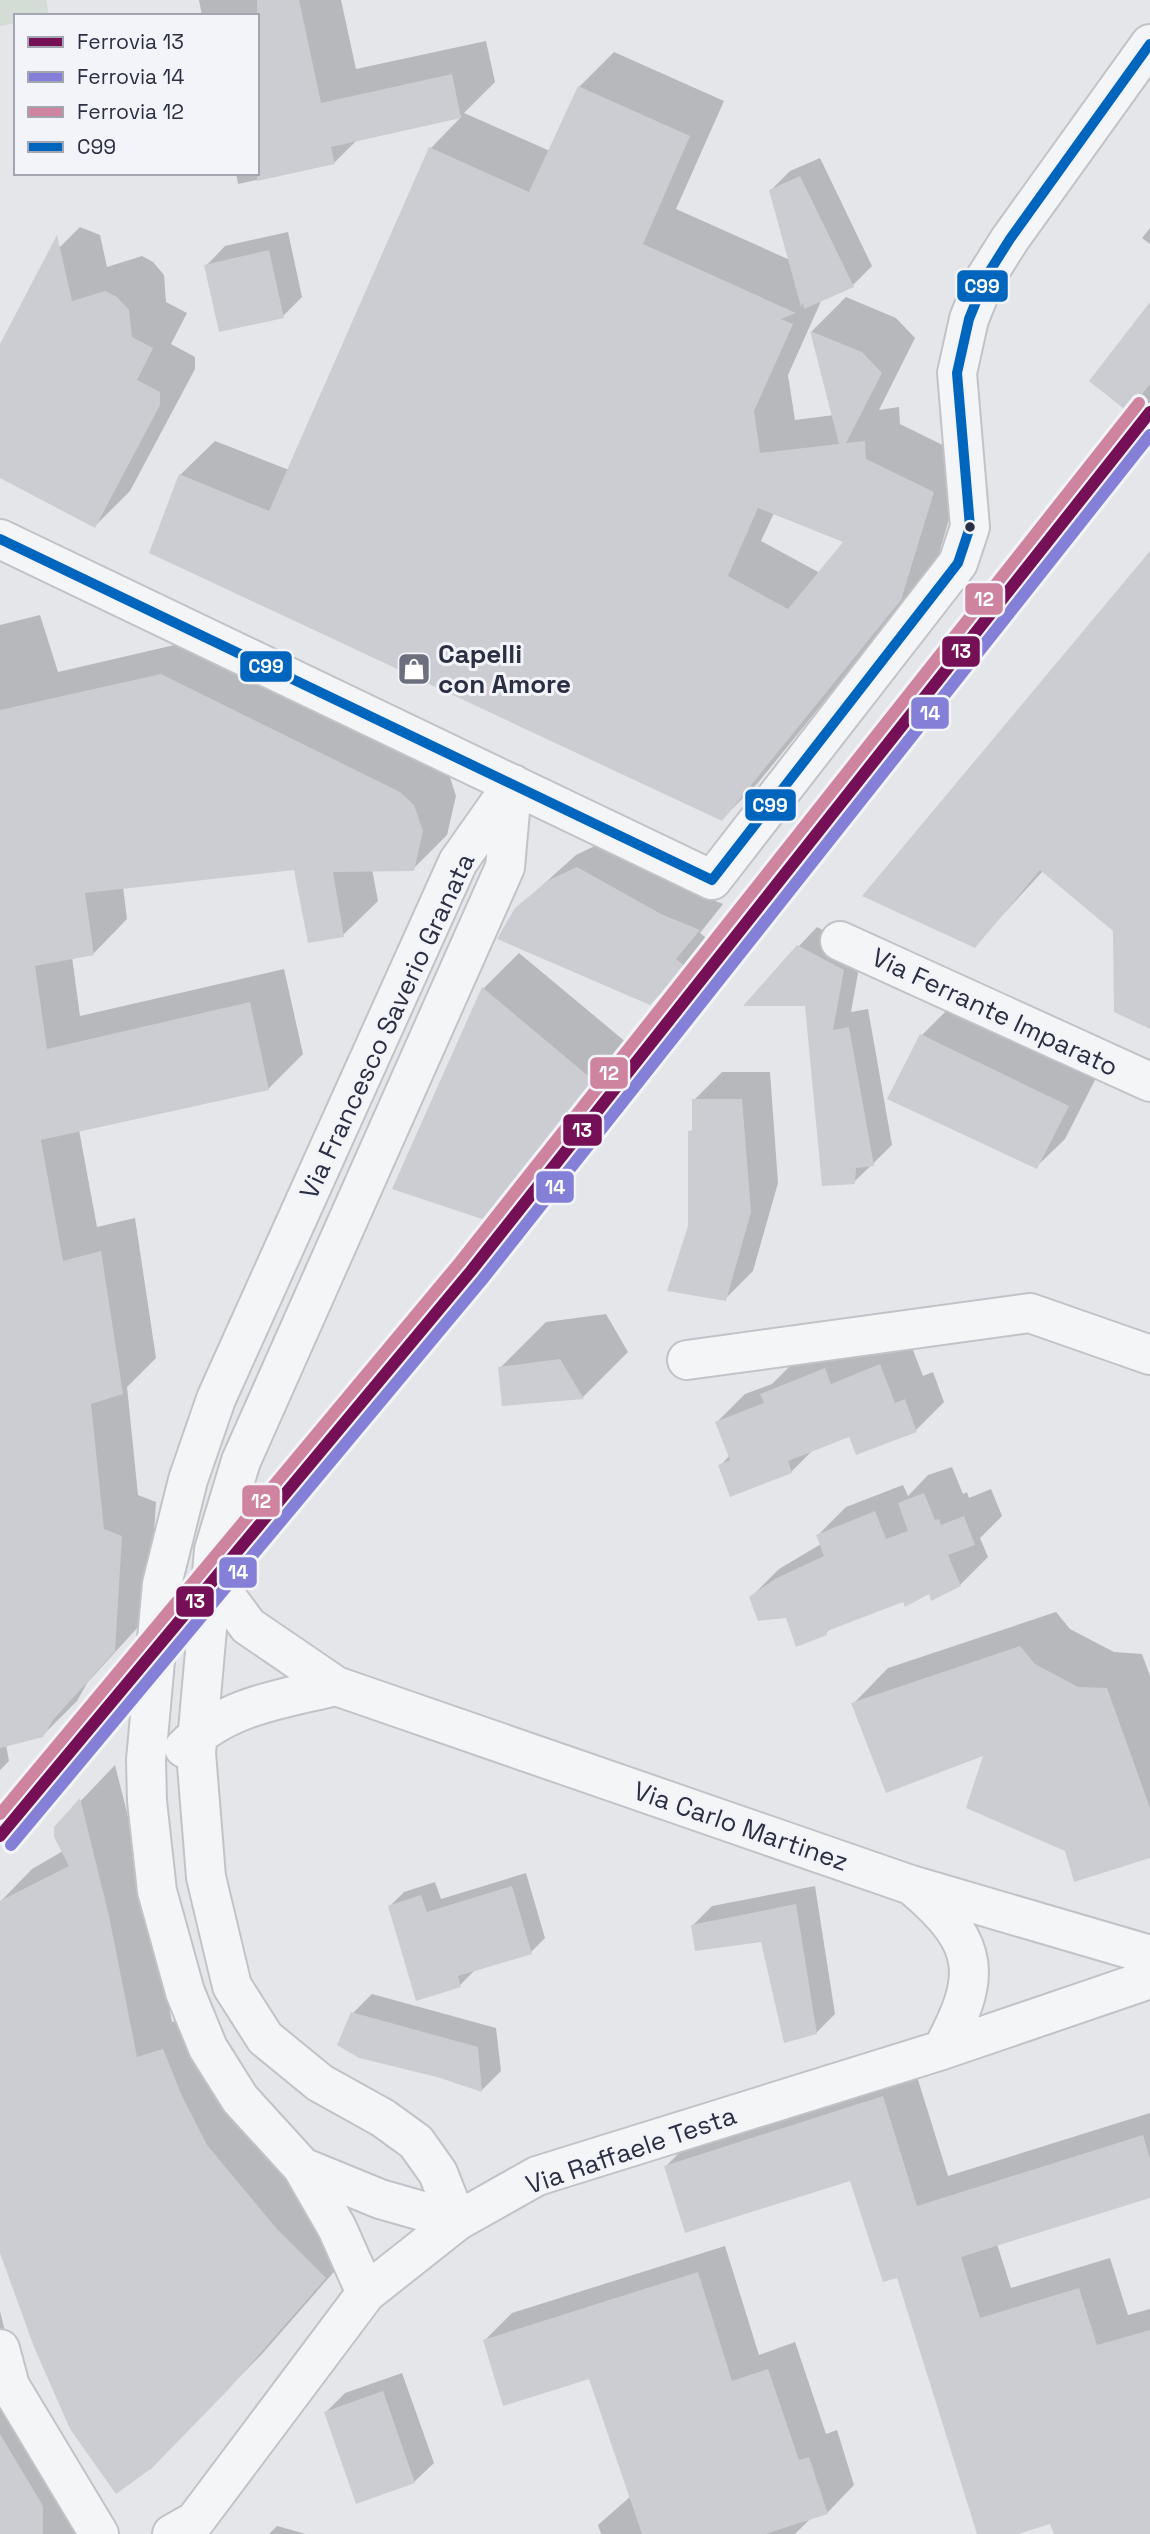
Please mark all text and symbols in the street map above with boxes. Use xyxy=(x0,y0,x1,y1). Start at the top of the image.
legend xyxy=(14,14,259,175)
text: Ferrovia 13 xyxy=(77,28,184,55)
text: Ferrovia 14 xyxy=(77,63,185,90)
text: Ferrovia 12 xyxy=(77,98,184,125)
text: C99 xyxy=(77,133,116,160)
line badge: C99 xyxy=(956,269,1009,303)
text: C99 xyxy=(964,274,1000,299)
unlabelled marker xyxy=(963,520,977,534)
line badge: 12 xyxy=(964,582,1004,616)
text: 12 xyxy=(974,587,994,612)
line badge: 13 xyxy=(941,635,981,668)
place label: Capelli con Amore xyxy=(438,637,571,701)
text: 13 xyxy=(951,639,971,664)
line badge: C99 xyxy=(239,650,293,683)
shop icon: Capelli con Amore xyxy=(395,650,433,688)
text: C99 xyxy=(248,654,284,679)
line badge: 14 xyxy=(910,696,950,730)
text: 14 xyxy=(920,701,940,726)
line badge: C99 xyxy=(744,788,797,822)
text: C99 xyxy=(752,793,788,818)
street label: Via Francesco Saverio Granata xyxy=(292,848,482,1204)
street label: Via Ferrante Imparato xyxy=(866,940,1124,1084)
line badge: 12 xyxy=(589,1056,629,1090)
text: 12 xyxy=(599,1061,619,1086)
line badge: 13 xyxy=(562,1113,603,1147)
text: 13 xyxy=(572,1118,592,1143)
line badge: 14 xyxy=(535,1170,575,1204)
text: 14 xyxy=(545,1175,565,1200)
line badge: 12 xyxy=(241,1484,281,1518)
text: 12 xyxy=(251,1489,271,1514)
line badge: 14 xyxy=(218,1556,258,1589)
text: 14 xyxy=(228,1560,248,1585)
line badge: 13 xyxy=(175,1585,215,1618)
text: 13 xyxy=(185,1589,205,1614)
street label: Via Carlo Martinez xyxy=(629,1773,853,1879)
street label: Via Raffaele Testa xyxy=(521,2098,741,2202)

